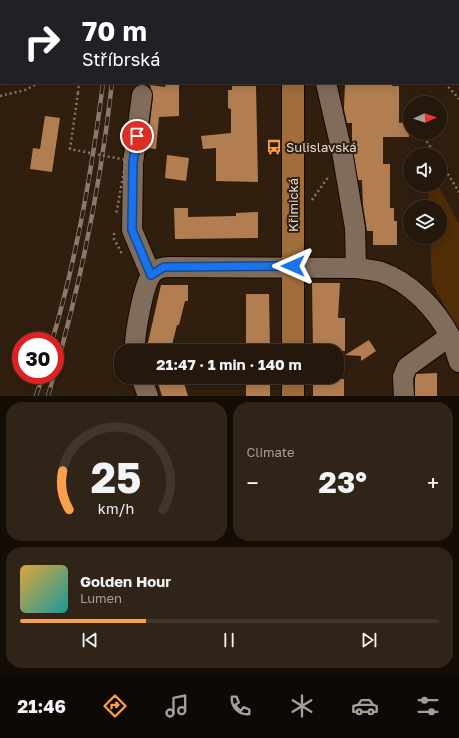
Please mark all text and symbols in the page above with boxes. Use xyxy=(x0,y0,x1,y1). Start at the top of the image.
text: 70 m xyxy=(82,14,147,47)
icon: right xyxy=(16,16,68,68)
text: Stříbrská xyxy=(82,48,160,70)
north arrow xyxy=(403,96,447,140)
map controls xyxy=(403,96,447,244)
pin xyxy=(120,119,154,153)
icon: arrive xyxy=(126,125,148,147)
bus stop icon: Sulislavská xyxy=(265,138,283,156)
place label: Sulislavská xyxy=(286,139,357,155)
button: sound xyxy=(403,148,447,192)
street label: Křimická xyxy=(285,178,301,232)
button: layers xyxy=(403,200,447,244)
position arrow xyxy=(272,245,314,287)
speed limit sign: 30 xyxy=(12,332,64,384)
text: 21:47 · 1 min · 140 m xyxy=(156,355,302,373)
text: Climate xyxy=(247,444,294,460)
text: 25 xyxy=(91,451,142,501)
text: 23° xyxy=(319,464,367,500)
text: − xyxy=(247,469,259,496)
text: + xyxy=(427,469,439,496)
text: km/h xyxy=(98,499,134,516)
text: Golden Hour xyxy=(80,572,171,590)
text: Lumen xyxy=(80,590,122,606)
icon: previous xyxy=(79,629,101,651)
icon: pause xyxy=(218,629,240,651)
icon: next xyxy=(358,629,380,651)
icon: directions xyxy=(101,692,129,720)
icon: music xyxy=(163,692,191,720)
icon: phone xyxy=(226,692,254,720)
icon: climate xyxy=(288,692,316,720)
icon: car xyxy=(351,692,379,720)
icon: filters xyxy=(414,692,442,720)
text: 21:46 xyxy=(17,695,66,717)

